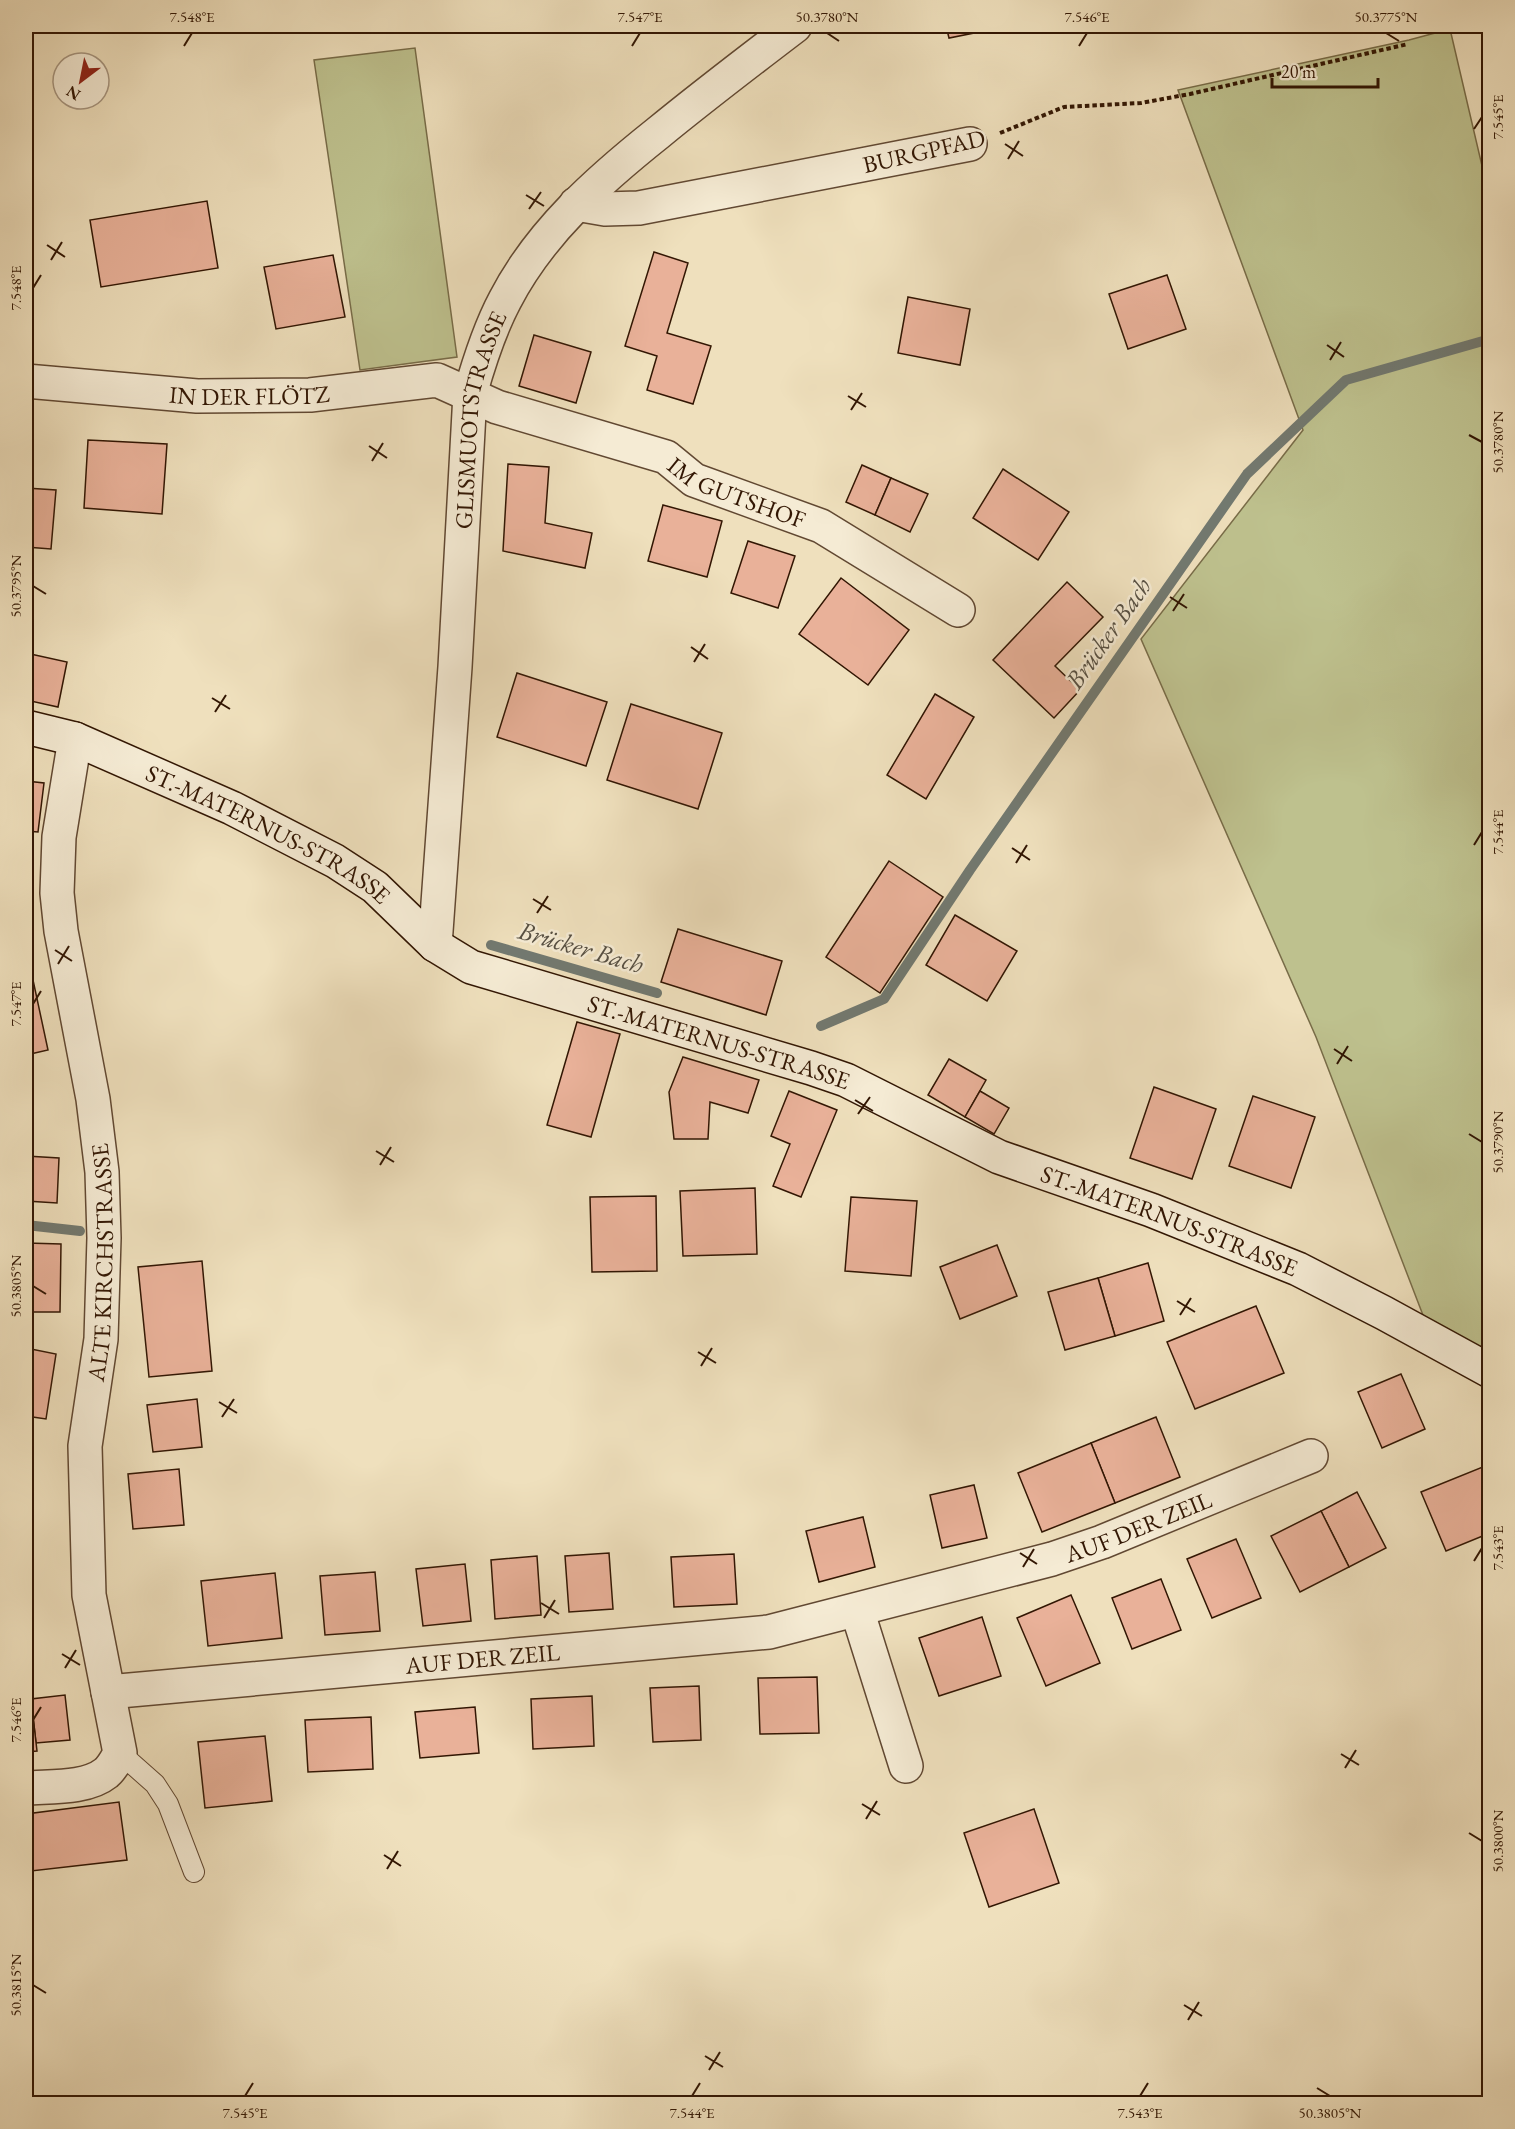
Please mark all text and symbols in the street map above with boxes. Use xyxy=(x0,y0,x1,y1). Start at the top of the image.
text: 7.548°E xyxy=(169,7,215,26)
text: 7.547°E xyxy=(617,7,663,26)
text: 50.3780°N xyxy=(796,7,859,26)
text: 7.546°E xyxy=(1064,7,1110,26)
text: 50.3775°N xyxy=(1355,7,1418,26)
north arrow xyxy=(51,51,111,111)
scale bar xyxy=(1272,51,1378,89)
text: 20 m xyxy=(1281,60,1316,83)
text: N xyxy=(62,81,84,106)
text: 7.545°E xyxy=(1488,94,1507,140)
street label: BURGPFAD xyxy=(860,122,988,180)
text: 7.548°E xyxy=(6,265,25,311)
street label: GLISMUOTSTRASSE xyxy=(447,306,513,530)
street label: IN DER FLÖTZ xyxy=(168,377,332,412)
text: 50.3780°N xyxy=(1488,410,1507,473)
street label: IM GUTSHOF xyxy=(661,449,810,535)
text: 50.3795°N xyxy=(6,554,25,617)
water label: Brücker Bach xyxy=(1057,570,1159,696)
street label: ST.-MATERNUS-STRASSE xyxy=(141,757,398,910)
text: 7.544°E xyxy=(1488,809,1507,855)
water label: Brücker Bach xyxy=(513,913,648,981)
text: 7.547°E xyxy=(6,981,25,1027)
street label: ST.-MATERNUS-STRASSE xyxy=(584,987,854,1096)
text: 50.3790°N xyxy=(1488,1110,1507,1173)
street label: ALTE KIRCHSTRASSE xyxy=(79,1142,120,1384)
street label: ST.-MATERNUS-STRASSE xyxy=(1037,1157,1303,1283)
text: 50.3805°N xyxy=(6,1254,25,1317)
street label: AUF DER ZEIL xyxy=(1060,1483,1216,1569)
text: 7.543°E xyxy=(1488,1525,1507,1571)
street label: AUF DER ZEIL xyxy=(403,1636,561,1681)
text: 7.546°E xyxy=(6,1697,25,1743)
text: 50.3800°N xyxy=(1488,1809,1507,1872)
text: 50.3815°N xyxy=(6,1953,25,2016)
text: 7.545°E xyxy=(222,2103,268,2122)
text: 7.544°E xyxy=(669,2103,715,2122)
text: 7.543°E xyxy=(1117,2103,1163,2122)
text: 50.3805°N xyxy=(1299,2103,1362,2122)

